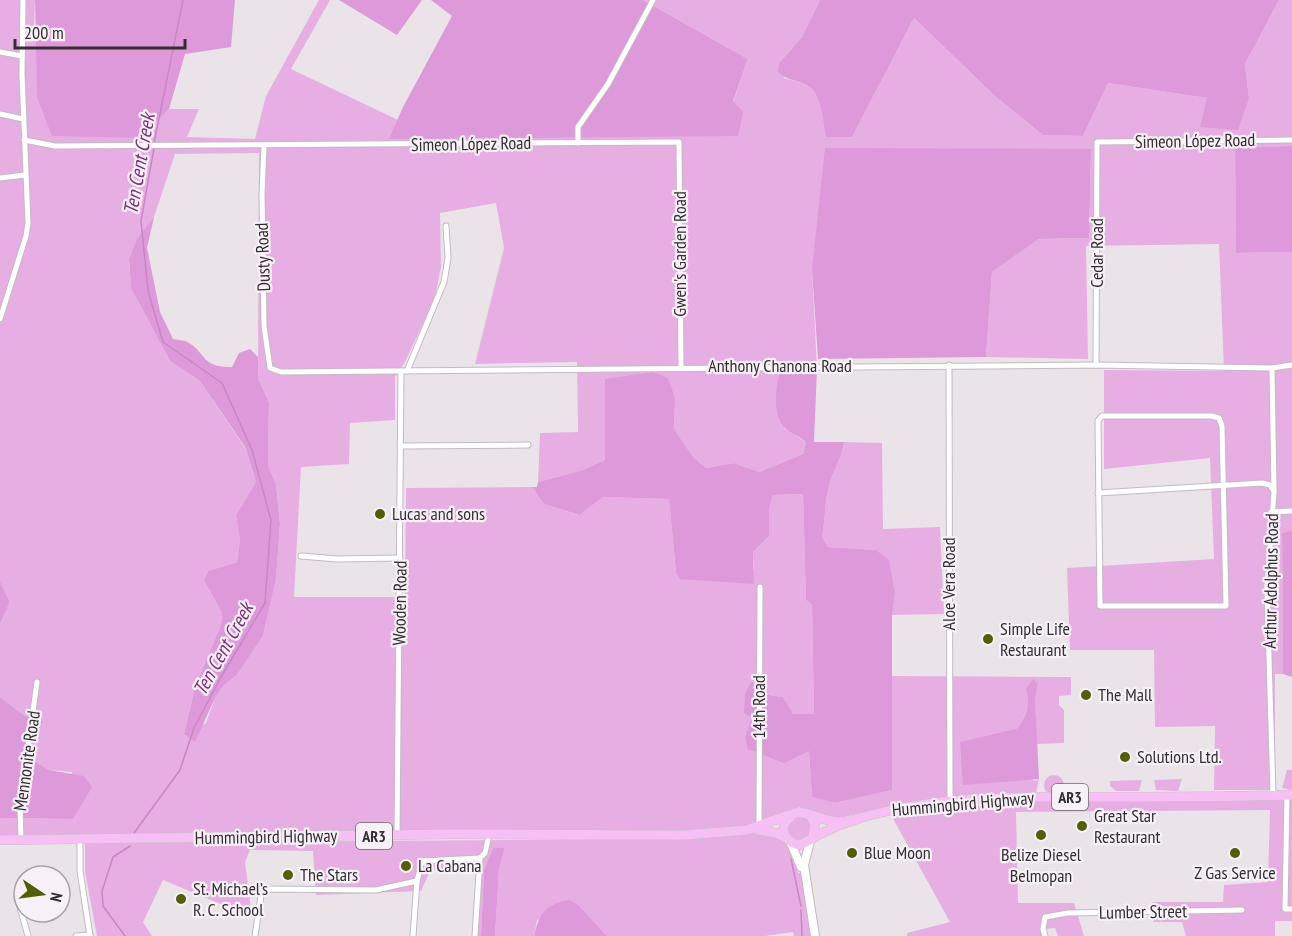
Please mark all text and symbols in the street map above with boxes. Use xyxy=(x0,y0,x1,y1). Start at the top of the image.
scale bar xyxy=(15,12,184,50)
text: 200 m xyxy=(24,21,64,44)
water label: Ten Cent Creek xyxy=(117,109,161,217)
street label: Simeon López Road xyxy=(1135,128,1255,153)
street label: Simeon López Road xyxy=(411,131,531,156)
street label: Gwen's Garden Road xyxy=(668,191,691,317)
street label: Cedar Road xyxy=(1085,218,1108,288)
street label: Dusty Road xyxy=(250,222,275,292)
street label: Anthony Chanona Road xyxy=(708,354,852,377)
place label: Lucas and sons xyxy=(392,502,485,525)
marker: Lucas and sons xyxy=(373,507,387,521)
street label: Arthur Adolphus Road xyxy=(1258,513,1283,649)
street label: Aloe Vera Road xyxy=(937,538,960,630)
street label: Wooden Road xyxy=(387,560,412,646)
water label: Ten Cent Creek xyxy=(187,596,260,700)
place label: Simple Life Restaurant xyxy=(1000,617,1070,661)
marker: Simple Life Restaurant xyxy=(981,632,995,646)
street label: 14th Road xyxy=(747,675,770,739)
place label: The Mall xyxy=(1098,683,1153,706)
marker: The Mall xyxy=(1079,688,1093,702)
street label: Mennonite Road xyxy=(8,709,45,813)
place label: Solutions Ltd. xyxy=(1137,745,1222,768)
marker: Solutions Ltd. xyxy=(1118,750,1132,764)
road number: AR3 xyxy=(1052,784,1088,810)
street label: Hummingbird Highway xyxy=(891,786,1035,821)
place label: Great Star Restaurant xyxy=(1094,804,1160,848)
marker: Great Star Restaurant xyxy=(1075,819,1089,833)
road number: AR3 xyxy=(356,823,392,849)
street label: Hummingbird Highway xyxy=(195,824,338,849)
marker: Belize Diesel Belmopan xyxy=(1034,828,1048,842)
place label: Blue Moon xyxy=(864,841,931,864)
place label: Belize Diesel Belmopan xyxy=(1001,843,1082,887)
marker: Blue Moon xyxy=(845,846,859,860)
marker: Z Gas Service xyxy=(1228,846,1242,860)
place label: La Cabana xyxy=(418,854,482,877)
marker: La Cabana xyxy=(399,859,413,873)
place label: Z Gas Service xyxy=(1194,861,1276,884)
place label: The Stars xyxy=(300,863,358,886)
north arrow xyxy=(12,864,72,924)
marker: The Stars xyxy=(281,868,295,882)
place label: St. Michael’s R. C. School xyxy=(193,877,268,921)
text: N xyxy=(46,891,67,904)
marker: St. Michael’s R. C. School xyxy=(174,892,188,906)
street label: Lumber Street xyxy=(1099,899,1187,924)

